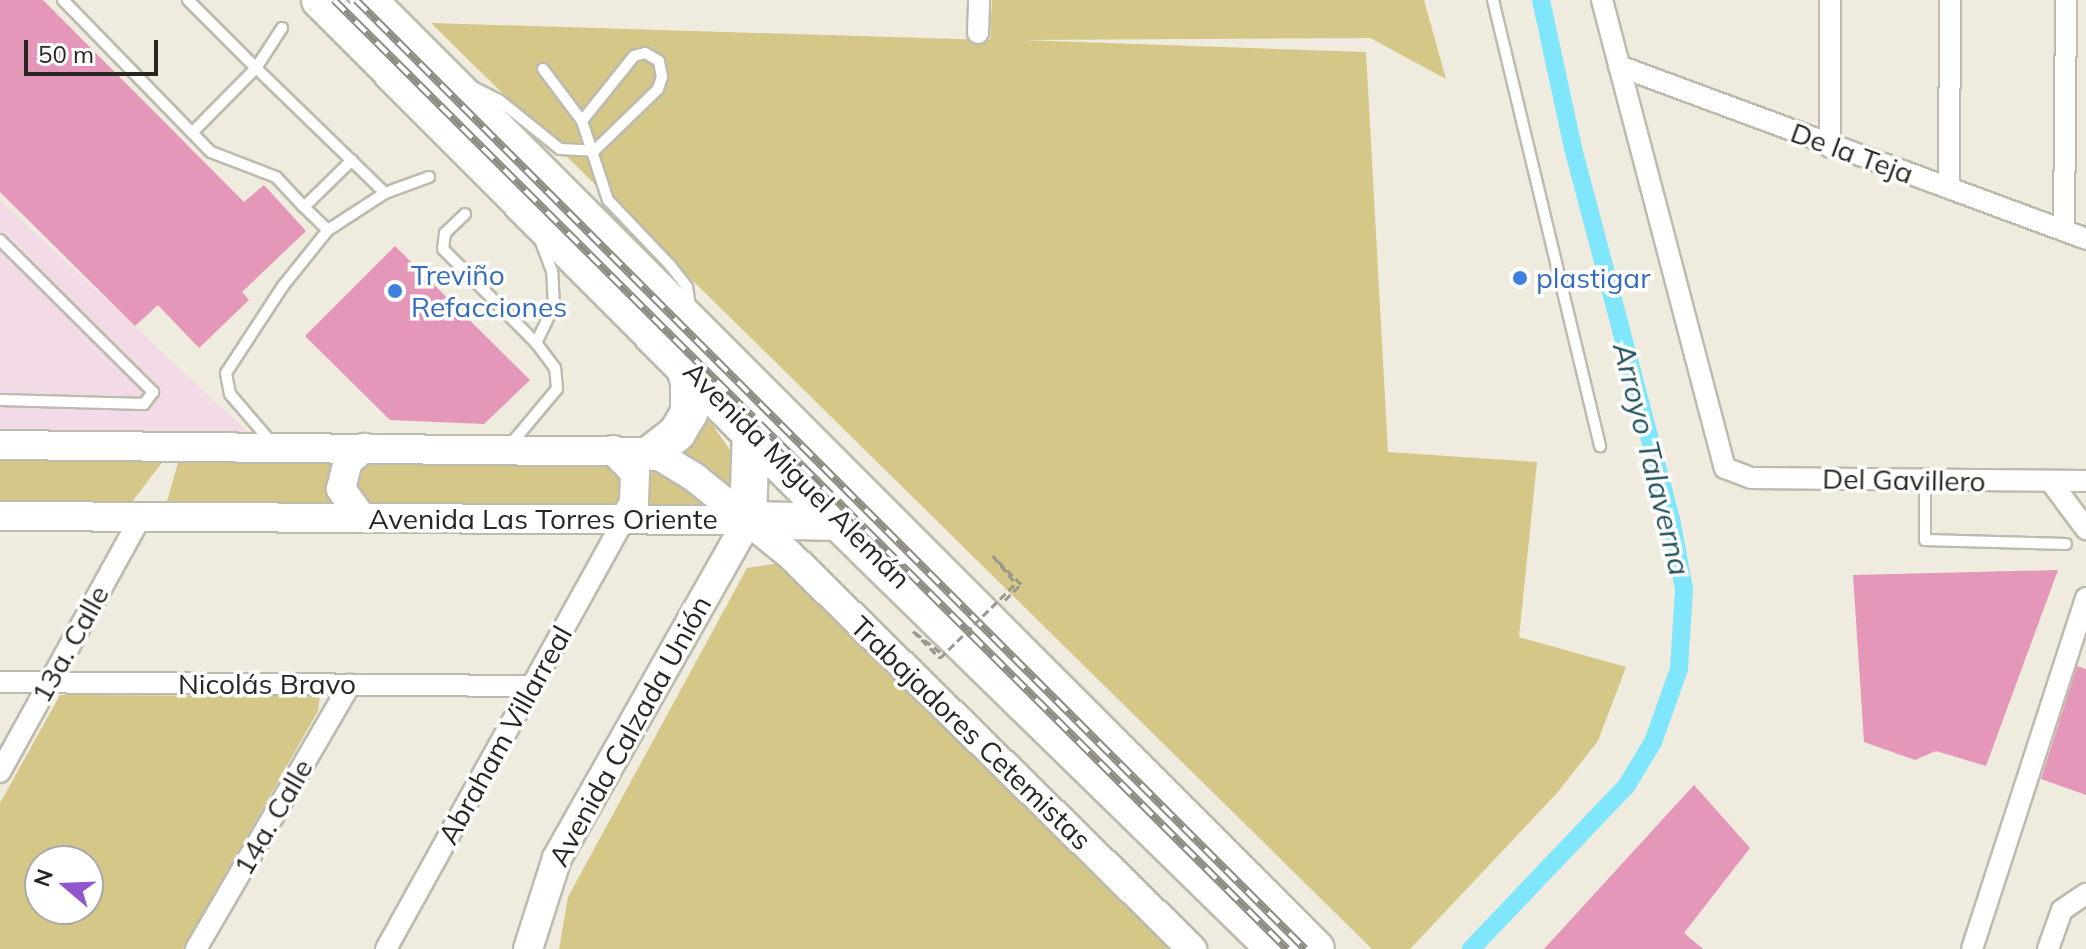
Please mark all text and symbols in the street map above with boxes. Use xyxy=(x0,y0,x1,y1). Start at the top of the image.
scale bar xyxy=(28,24,162,74)
text: 50 m xyxy=(38,39,94,69)
street label: De la Teja xyxy=(1786,115,1918,191)
place label: Treviño Refacciones xyxy=(411,258,567,324)
place label: plastigar xyxy=(1536,261,1650,295)
marker: plastigar xyxy=(1511,269,1529,287)
marker: Treviño Refacciones xyxy=(386,282,404,300)
water label: Arroyo Talaverna xyxy=(1606,339,1698,579)
street label: Avenida Miguel Alemán xyxy=(677,355,917,595)
street label: Del Gavillero xyxy=(1822,462,1986,498)
street label: Avenida Las Torres Oriente xyxy=(368,502,718,536)
street label: 13a. Calle xyxy=(24,580,116,708)
street label: Avenida Calzada Unión xyxy=(542,590,718,872)
street label: Trabajadores Cetemistas xyxy=(844,609,1098,857)
street label: Abraham Villarreal xyxy=(431,620,579,850)
street label: Nicolás Bravo xyxy=(178,667,356,701)
street label: 14a. Calle xyxy=(226,753,320,881)
north arrow xyxy=(24,845,104,925)
text: N xyxy=(27,865,59,890)

